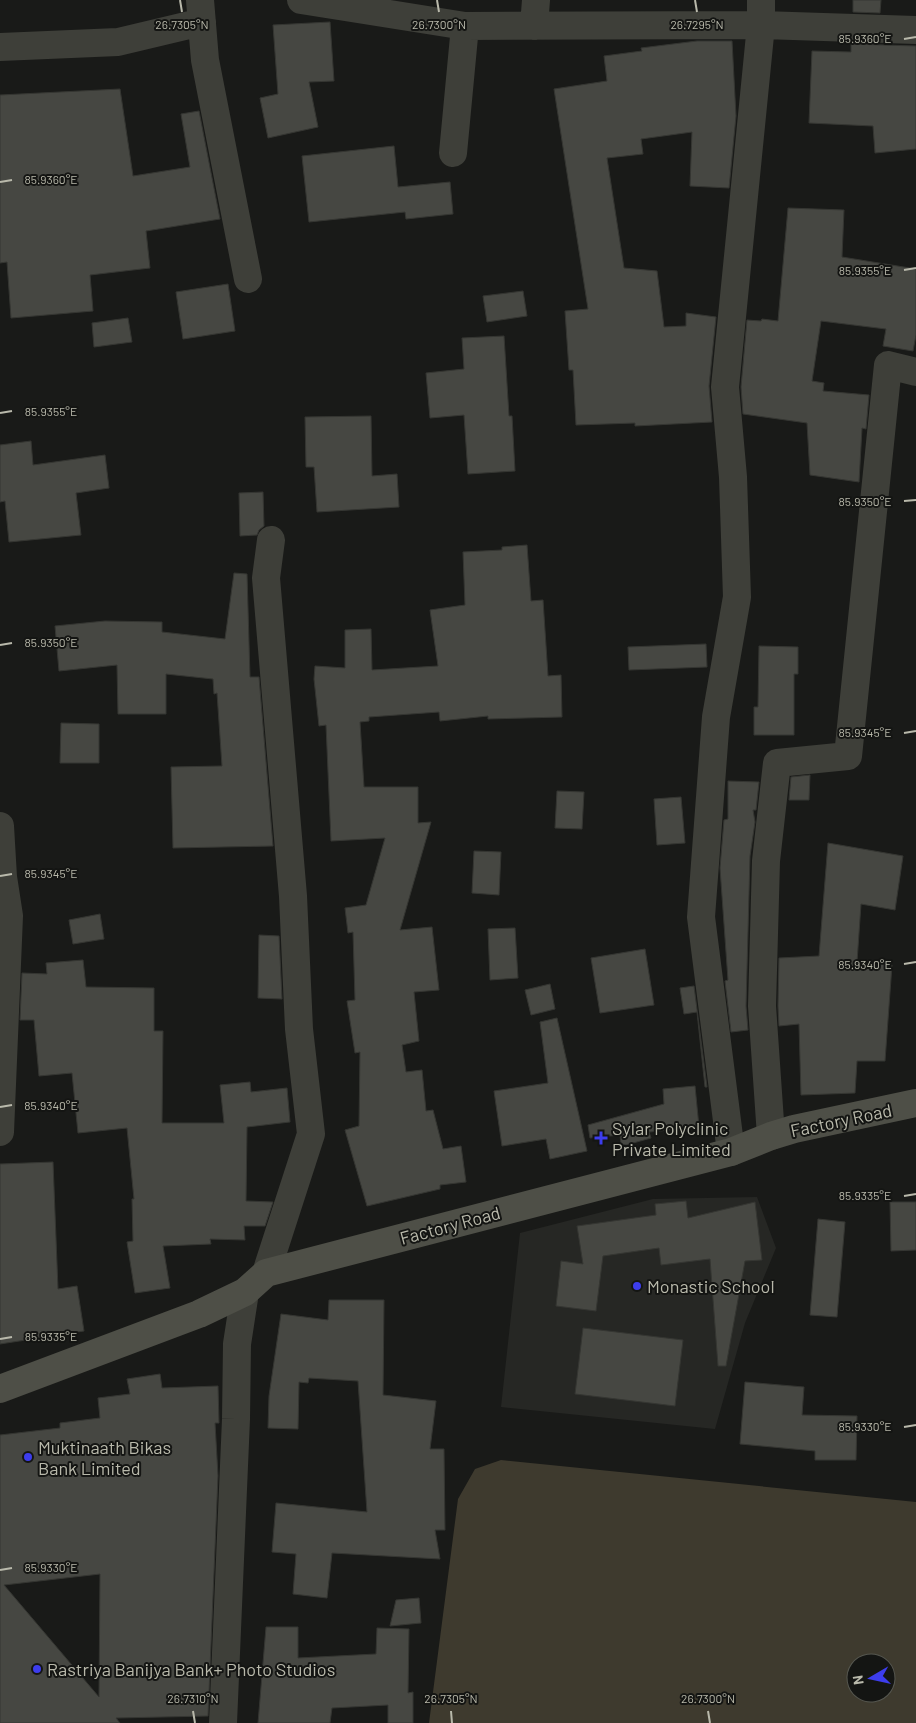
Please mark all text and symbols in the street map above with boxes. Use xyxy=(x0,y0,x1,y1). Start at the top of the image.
text: 26.7305°N xyxy=(155,17,209,31)
text: 26.7300°N xyxy=(412,17,466,31)
text: 26.7295°N xyxy=(670,17,724,31)
text: 85.9360°E xyxy=(839,31,891,45)
text: 85.9360°E xyxy=(25,172,77,186)
text: 85.9355°E xyxy=(839,263,891,277)
text: 85.9355°E xyxy=(25,404,77,418)
text: 85.9350°E xyxy=(839,494,891,508)
text: 85.9350°E xyxy=(25,635,77,649)
text: 85.9345°E xyxy=(839,725,891,739)
text: 85.9345°E xyxy=(25,866,77,880)
text: 85.9340°E xyxy=(838,957,892,971)
text: 85.9340°E xyxy=(24,1098,78,1112)
street label: Factory Road xyxy=(788,1099,894,1141)
place label: Sylar Polyclinic Private Limited xyxy=(612,1117,731,1160)
marker: Sylar Polyclinic Private Limited xyxy=(594,1131,608,1145)
text: 85.9335°E xyxy=(839,1188,891,1202)
street label: Factory Road xyxy=(397,1201,503,1249)
place label: Monastic School xyxy=(647,1275,775,1297)
marker: Monastic School xyxy=(631,1280,643,1292)
text: 85.9335°E xyxy=(25,1329,77,1343)
text: 85.9330°E xyxy=(839,1419,891,1433)
place label: Muktinaath Bikas Bank Limited xyxy=(38,1436,171,1479)
marker: Muktinaath Bikas Bank Limited xyxy=(22,1451,34,1463)
text: 85.9330°E xyxy=(25,1560,77,1574)
north arrow xyxy=(846,1653,896,1703)
place label: Rastriya Banijya Bank+ Photo Studios xyxy=(47,1658,335,1680)
marker: Rastriya Banijya Bank+ Photo Studios xyxy=(31,1663,43,1675)
text: N xyxy=(849,1674,867,1686)
text: 26.7310°N xyxy=(167,1691,219,1705)
text: 26.7305°N xyxy=(424,1691,478,1705)
text: 26.7300°N xyxy=(681,1691,735,1705)

